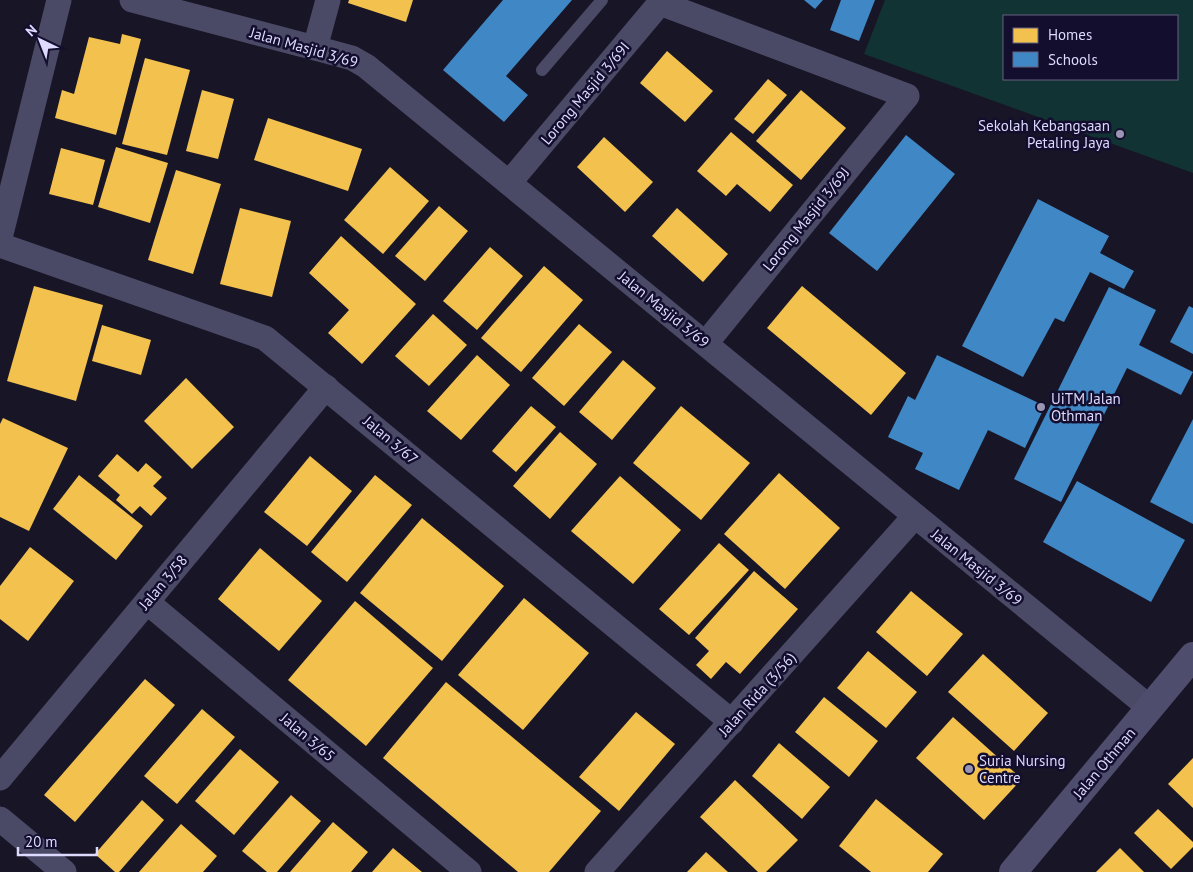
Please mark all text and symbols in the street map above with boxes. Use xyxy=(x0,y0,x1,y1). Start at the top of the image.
north arrow xyxy=(15,15,65,65)
legend xyxy=(1003,15,1178,80)
text: N xyxy=(22,21,41,40)
street label: Jalan Masjid 3/69 xyxy=(247,22,360,71)
text: Homes xyxy=(1048,25,1092,44)
street label: Lorong Masjid 3/69I xyxy=(537,38,633,148)
text: Schools xyxy=(1048,50,1098,69)
place label: Sekolah Kebangsaan Petaling Jaya xyxy=(978,116,1110,152)
marker: Sekolah Kebangsaan Petaling Jaya xyxy=(1114,128,1126,140)
street label: Lorong Masjid 3/69J xyxy=(758,163,854,275)
street label: Jalan Masjid 3/69 xyxy=(614,266,713,351)
place label: UiTM Jalan Othman xyxy=(1051,389,1121,425)
marker: UiTM Jalan Othman xyxy=(1035,401,1047,413)
street label: Jalan 3/67 xyxy=(359,411,422,468)
street label: Jalan Masjid 3/69 xyxy=(927,524,1026,609)
street label: Jalan 3/58 xyxy=(134,551,191,614)
street label: Jalan Rida (3/56) xyxy=(714,648,800,741)
street label: Jalan 3/65 xyxy=(276,708,339,765)
street label: Jalan Othman xyxy=(1068,723,1139,803)
place label: Suria Nursing Centre xyxy=(979,751,1066,787)
marker: Suria Nursing Centre xyxy=(963,763,975,775)
scale bar xyxy=(18,824,96,856)
text: 20 m xyxy=(25,832,58,851)

